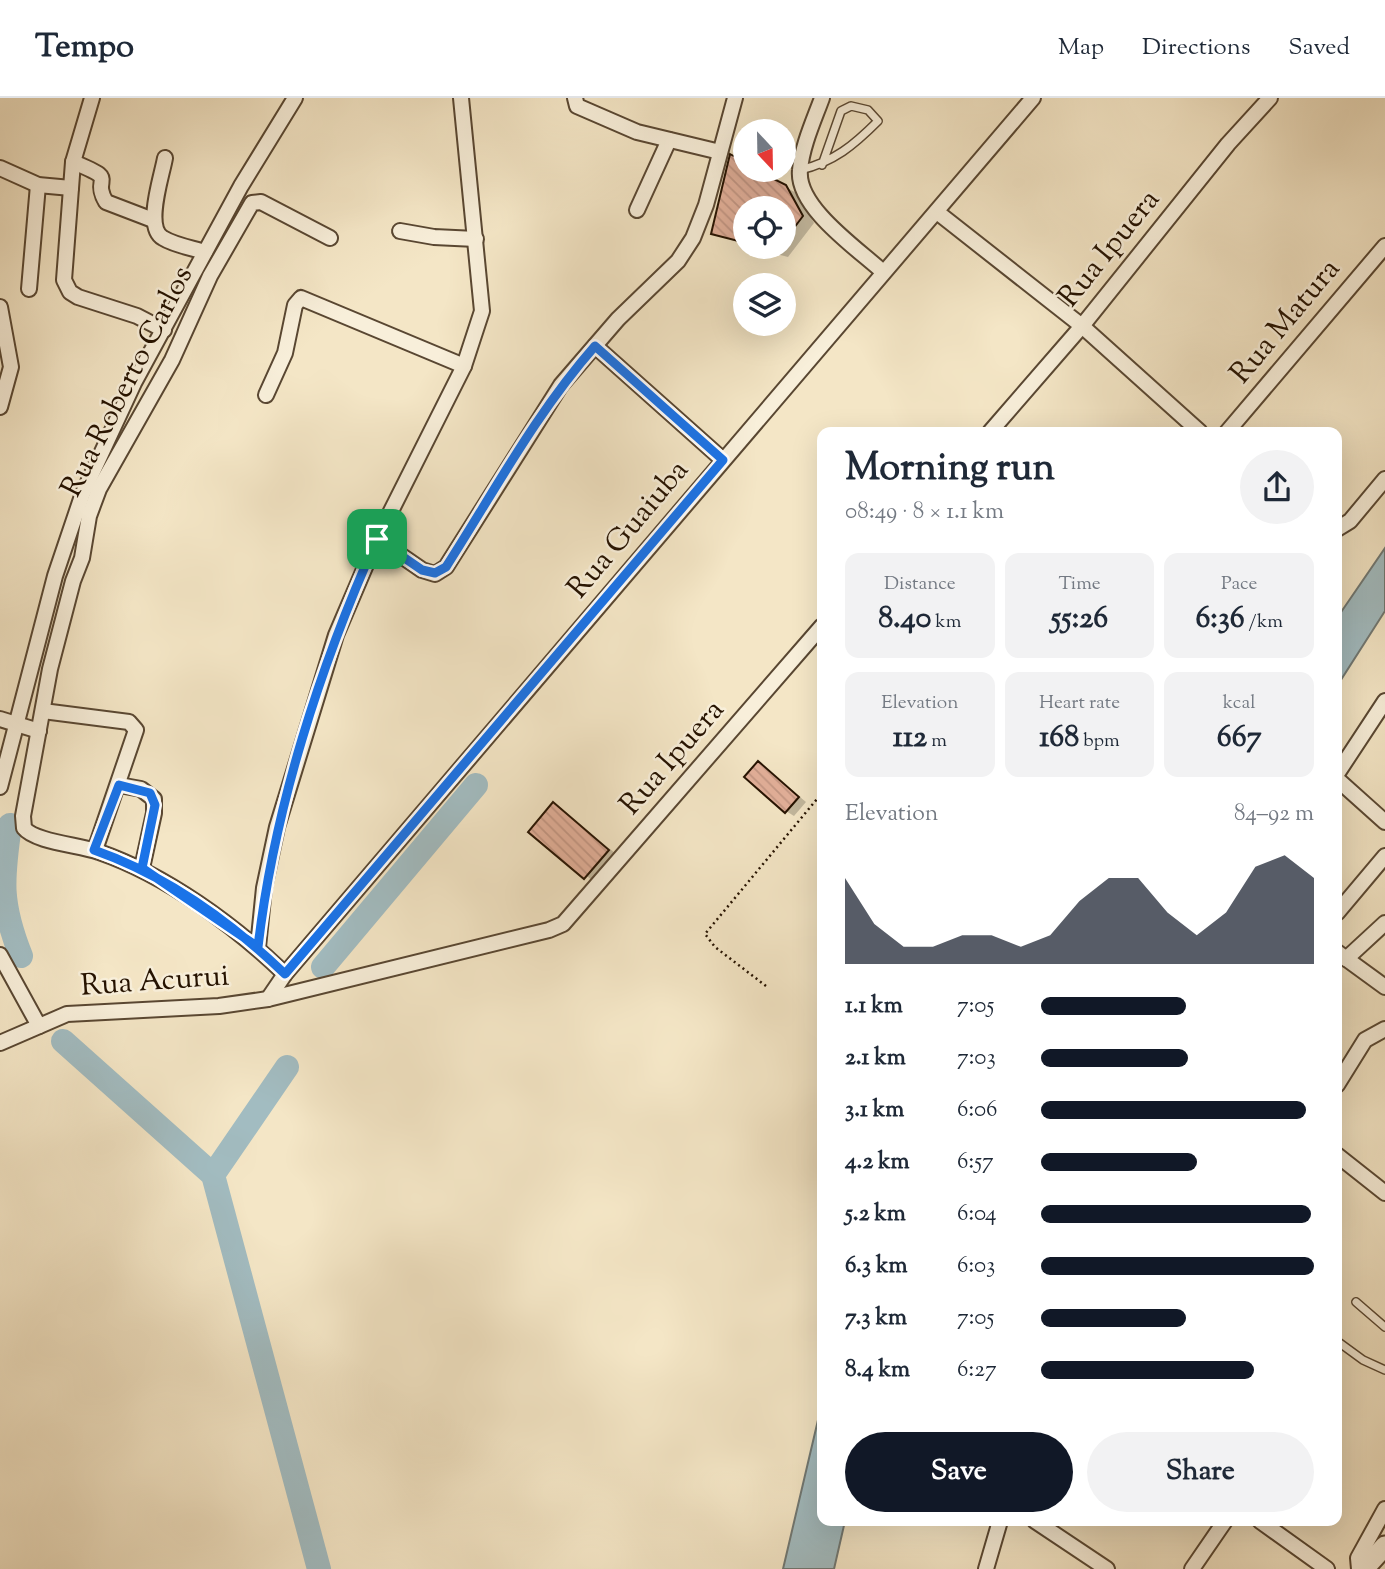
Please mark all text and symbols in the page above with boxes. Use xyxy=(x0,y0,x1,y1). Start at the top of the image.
text: Tempo xyxy=(35,24,134,72)
text: Map xyxy=(1058,31,1104,65)
text: Directions xyxy=(1142,31,1250,65)
text: Saved xyxy=(1288,31,1350,65)
north arrow xyxy=(733,119,796,182)
map controls xyxy=(733,119,796,336)
street label: Rua Ipuera xyxy=(1049,181,1171,317)
button: locate xyxy=(733,196,796,259)
street label: Rua Matura xyxy=(1221,250,1351,394)
street label: Rua Roberto Carlos xyxy=(51,259,205,505)
button: layers xyxy=(733,273,796,336)
text: Morning run xyxy=(845,443,1055,497)
button: share xyxy=(1240,450,1314,524)
street label: Rua Guaiuba xyxy=(558,451,700,609)
text: 08:49 · 8 × 1.1 km xyxy=(845,496,1004,529)
pin xyxy=(347,509,407,569)
icon: arrive xyxy=(358,520,396,558)
text: Distance xyxy=(884,571,956,598)
text: Time xyxy=(1058,571,1101,598)
text: Pace xyxy=(1221,571,1257,598)
text: 8.40 xyxy=(878,598,931,641)
text: 55:26 xyxy=(1051,598,1108,641)
text: 6:36 xyxy=(1195,598,1245,641)
text: km xyxy=(931,609,961,636)
text: /km xyxy=(1245,609,1283,636)
text: Elevation xyxy=(881,690,958,717)
text: Heart rate xyxy=(1039,690,1120,717)
text: kcal xyxy=(1223,690,1255,717)
street label: Rua Ipuera xyxy=(611,691,736,825)
text: 112 xyxy=(893,717,927,760)
text: 168 xyxy=(1039,717,1079,760)
text: 667 xyxy=(1217,717,1262,760)
text: m xyxy=(927,728,947,755)
text: bpm xyxy=(1079,728,1120,755)
text: Elevation xyxy=(845,798,938,831)
text: 84–92 m xyxy=(1234,798,1314,831)
street label: Rua Acurui xyxy=(79,955,231,1009)
text: 1.1 km xyxy=(845,990,903,1023)
text: 7:05 xyxy=(957,990,994,1023)
text: 2.1 km xyxy=(845,1042,906,1075)
text: 7:03 xyxy=(957,1042,996,1075)
text: 3.1 km xyxy=(845,1094,904,1127)
text: 6:06 xyxy=(957,1094,998,1127)
text: 4.2 km xyxy=(845,1146,910,1179)
text: 6:57 xyxy=(957,1146,994,1179)
text: 5.2 km xyxy=(845,1198,906,1231)
text: 6:04 xyxy=(957,1198,997,1231)
text: 6.3 km xyxy=(845,1250,908,1283)
text: 6:03 xyxy=(957,1250,995,1283)
text: 7.3 km xyxy=(845,1302,907,1335)
text: 7:05 xyxy=(957,1302,994,1335)
text: 8.4 km xyxy=(845,1354,910,1387)
text: 6:27 xyxy=(957,1354,996,1387)
button: Save xyxy=(845,1432,1073,1512)
button: Share xyxy=(1087,1432,1314,1512)

